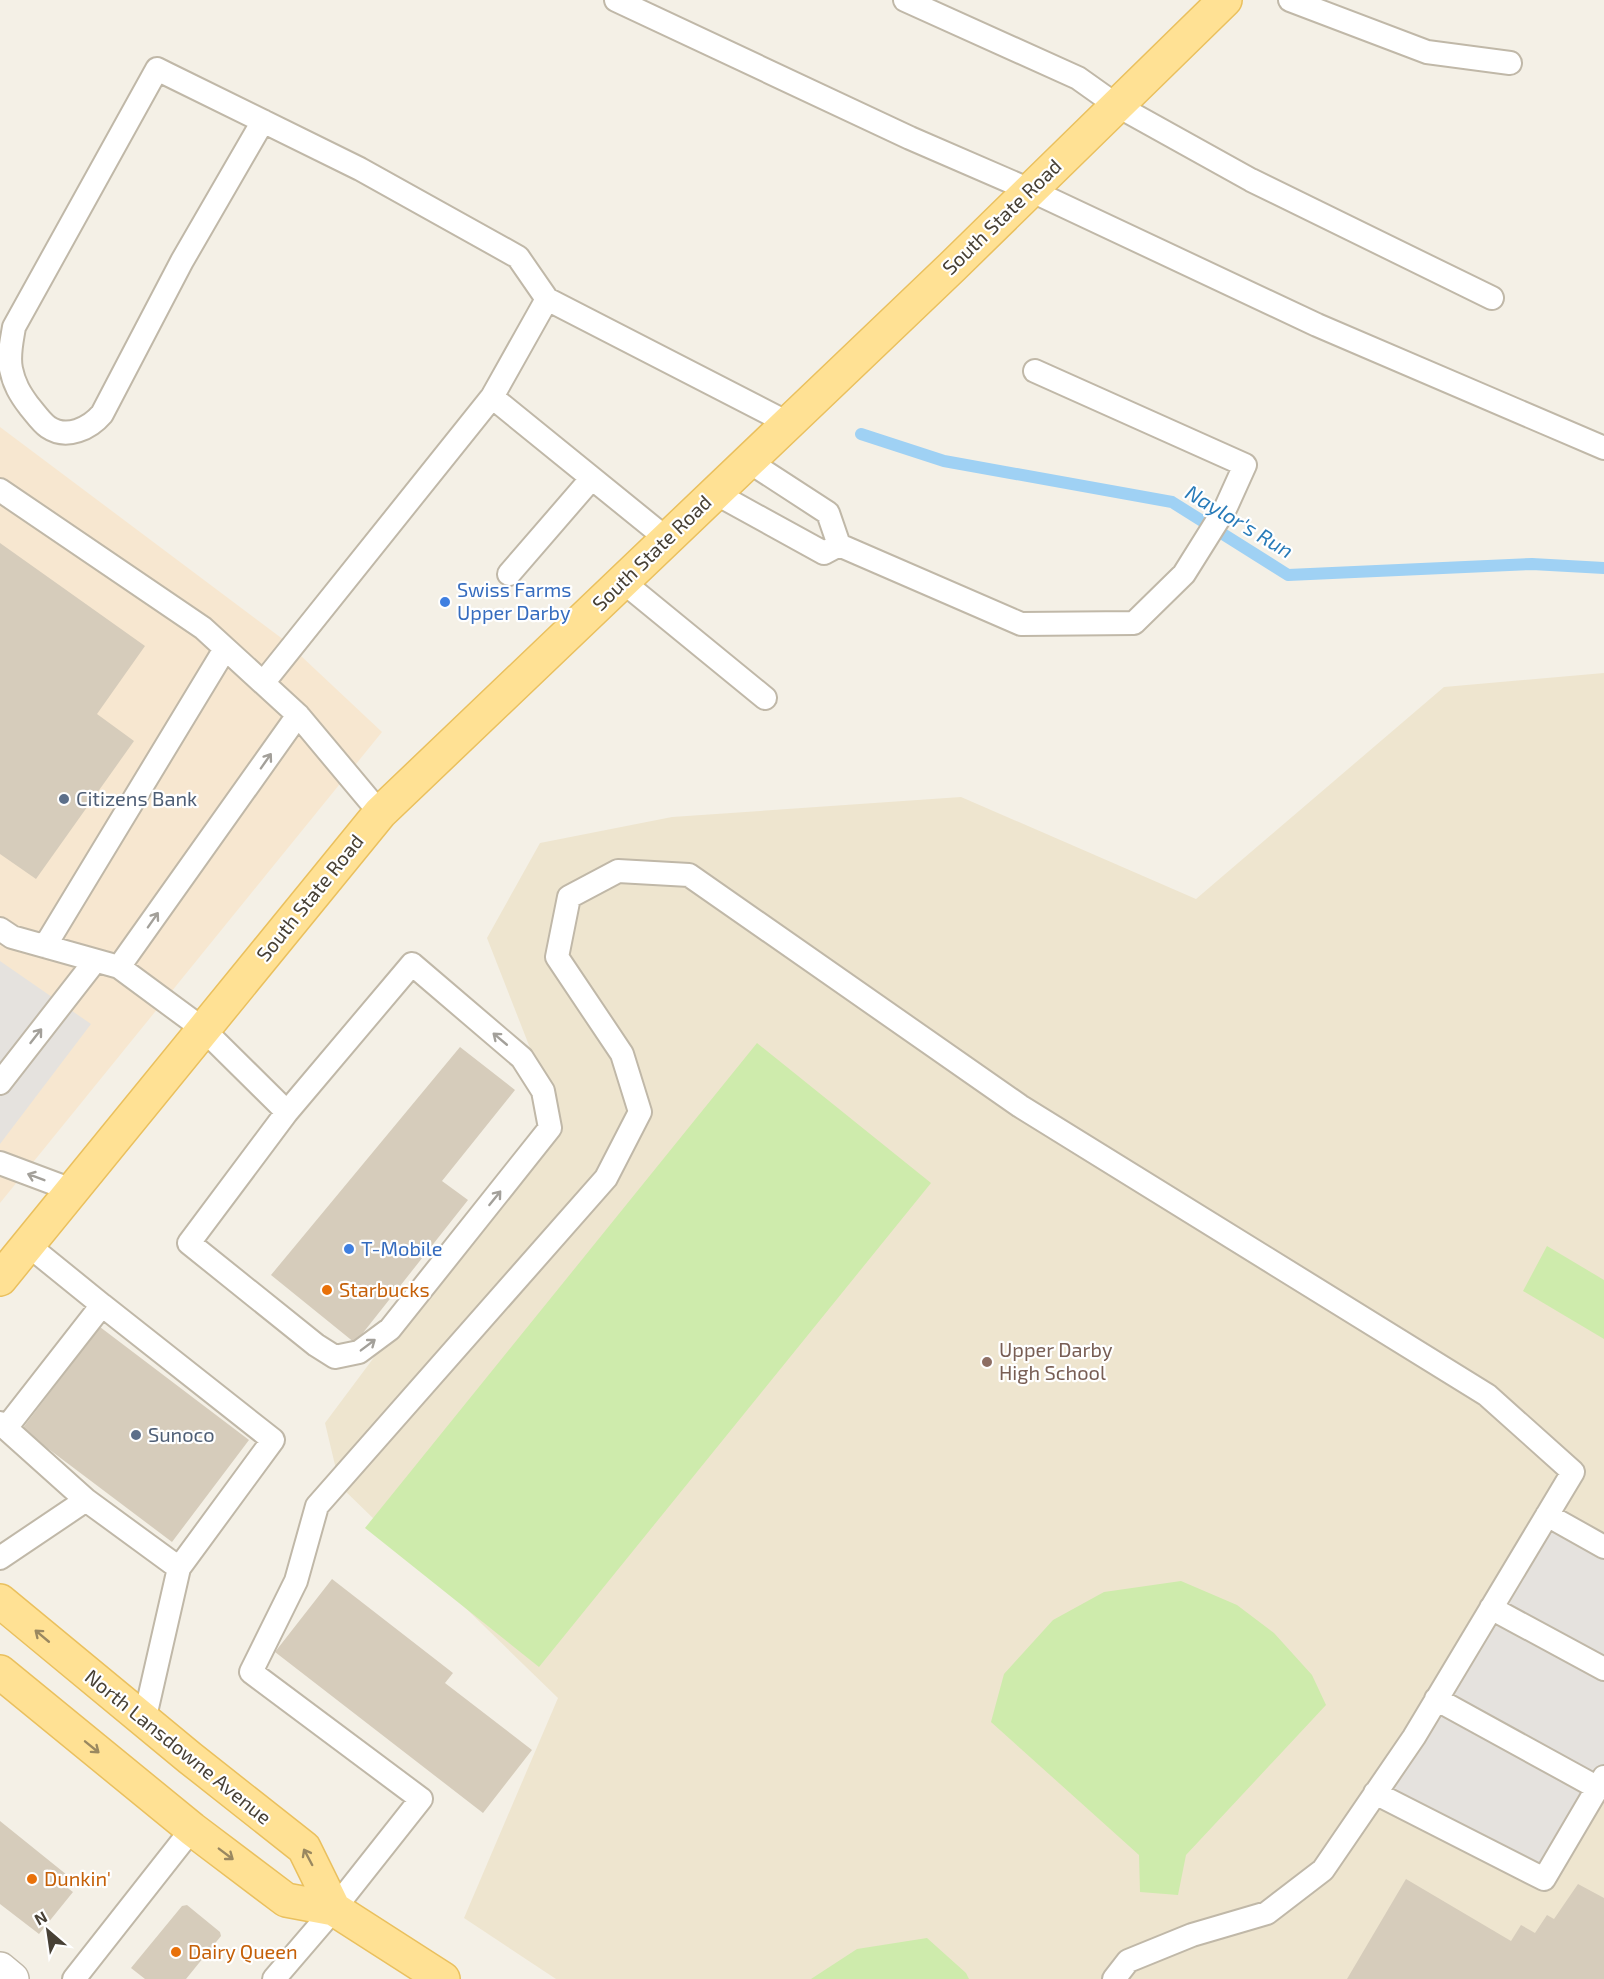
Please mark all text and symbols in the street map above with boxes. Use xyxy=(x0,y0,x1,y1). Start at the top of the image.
street label: South State Road xyxy=(937,153,1066,279)
water label: Naylor's Run xyxy=(1181,479,1298,563)
street label: South State Road xyxy=(587,489,716,615)
place label: Swiss Farms Upper Darby xyxy=(457,577,571,624)
marker: Swiss Farms Upper Darby xyxy=(438,595,452,609)
one-way arrow xyxy=(260,753,272,769)
place label: Citizens Bank xyxy=(76,786,197,810)
marker: Citizens Bank xyxy=(57,792,71,806)
street label: South State Road xyxy=(251,829,368,966)
one-way arrow xyxy=(147,912,159,928)
one-way arrow xyxy=(29,1029,42,1045)
one-way arrow xyxy=(493,1032,508,1046)
one-way arrow xyxy=(27,1170,46,1181)
one-way arrow xyxy=(488,1190,501,1206)
place label: T-Mobile xyxy=(361,1236,442,1260)
marker: T-Mobile xyxy=(342,1242,356,1256)
place label: Starbucks xyxy=(339,1277,430,1301)
marker: Starbucks xyxy=(320,1283,334,1297)
place label: Upper Darby High School xyxy=(999,1337,1113,1384)
one-way arrow xyxy=(360,1339,376,1351)
marker: Upper Darby High School xyxy=(980,1355,994,1369)
place label: Sunoco xyxy=(148,1422,215,1446)
marker: Sunoco xyxy=(129,1428,143,1442)
one-way arrow xyxy=(35,1629,50,1643)
street label: North Lansdowne Avenue xyxy=(81,1664,277,1829)
one-way arrow xyxy=(83,1740,99,1753)
one-way arrow xyxy=(217,1848,233,1860)
one-way arrow xyxy=(302,1849,314,1866)
place label: Dunkin' xyxy=(44,1866,111,1890)
marker: Dunkin' xyxy=(25,1872,39,1886)
north arrow xyxy=(18,1901,78,1961)
text: N xyxy=(31,1906,50,1929)
place label: Dairy Queen xyxy=(188,1939,298,1963)
marker: Dairy Queen xyxy=(169,1945,183,1959)

